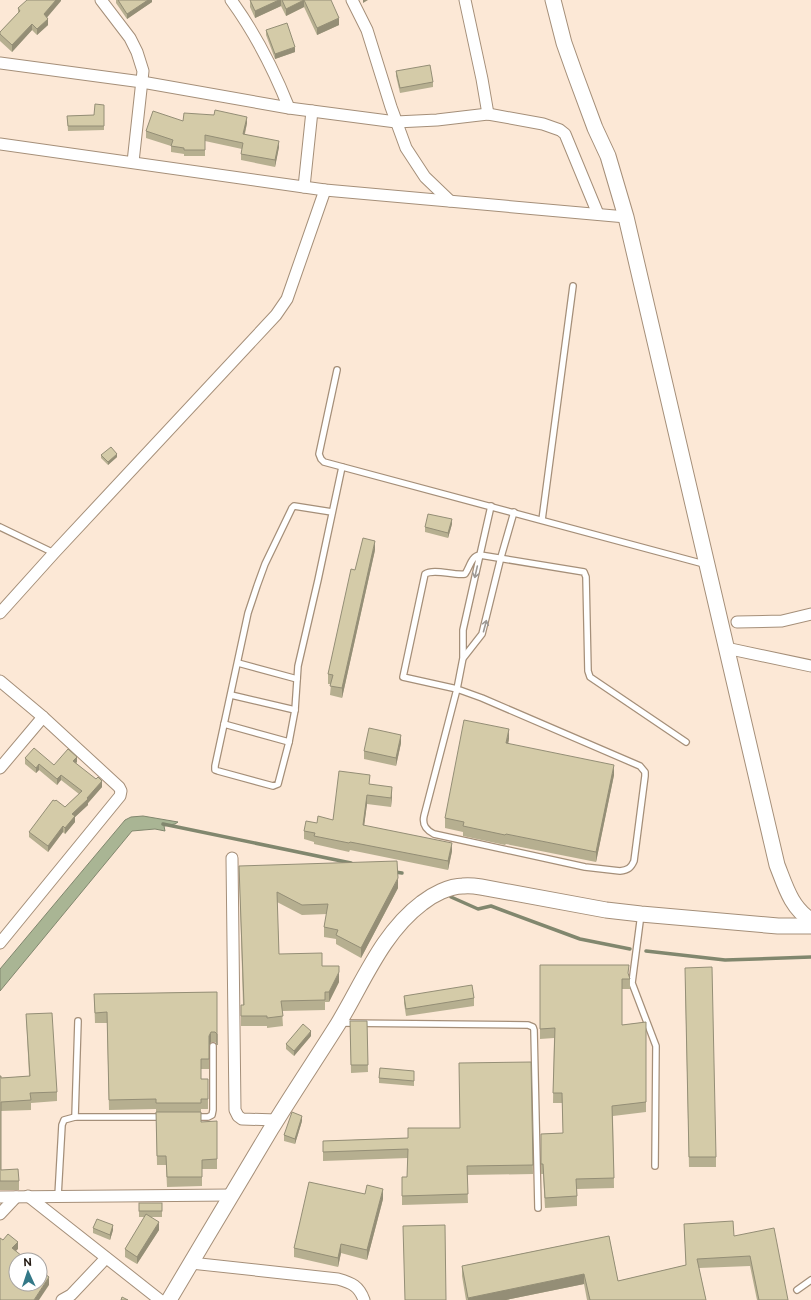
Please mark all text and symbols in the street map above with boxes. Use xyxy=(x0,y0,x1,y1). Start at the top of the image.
one-way arrow xyxy=(472,565,480,578)
one-way arrow xyxy=(482,619,489,632)
north arrow xyxy=(8,1252,48,1292)
text: N xyxy=(23,1256,32,1268)

